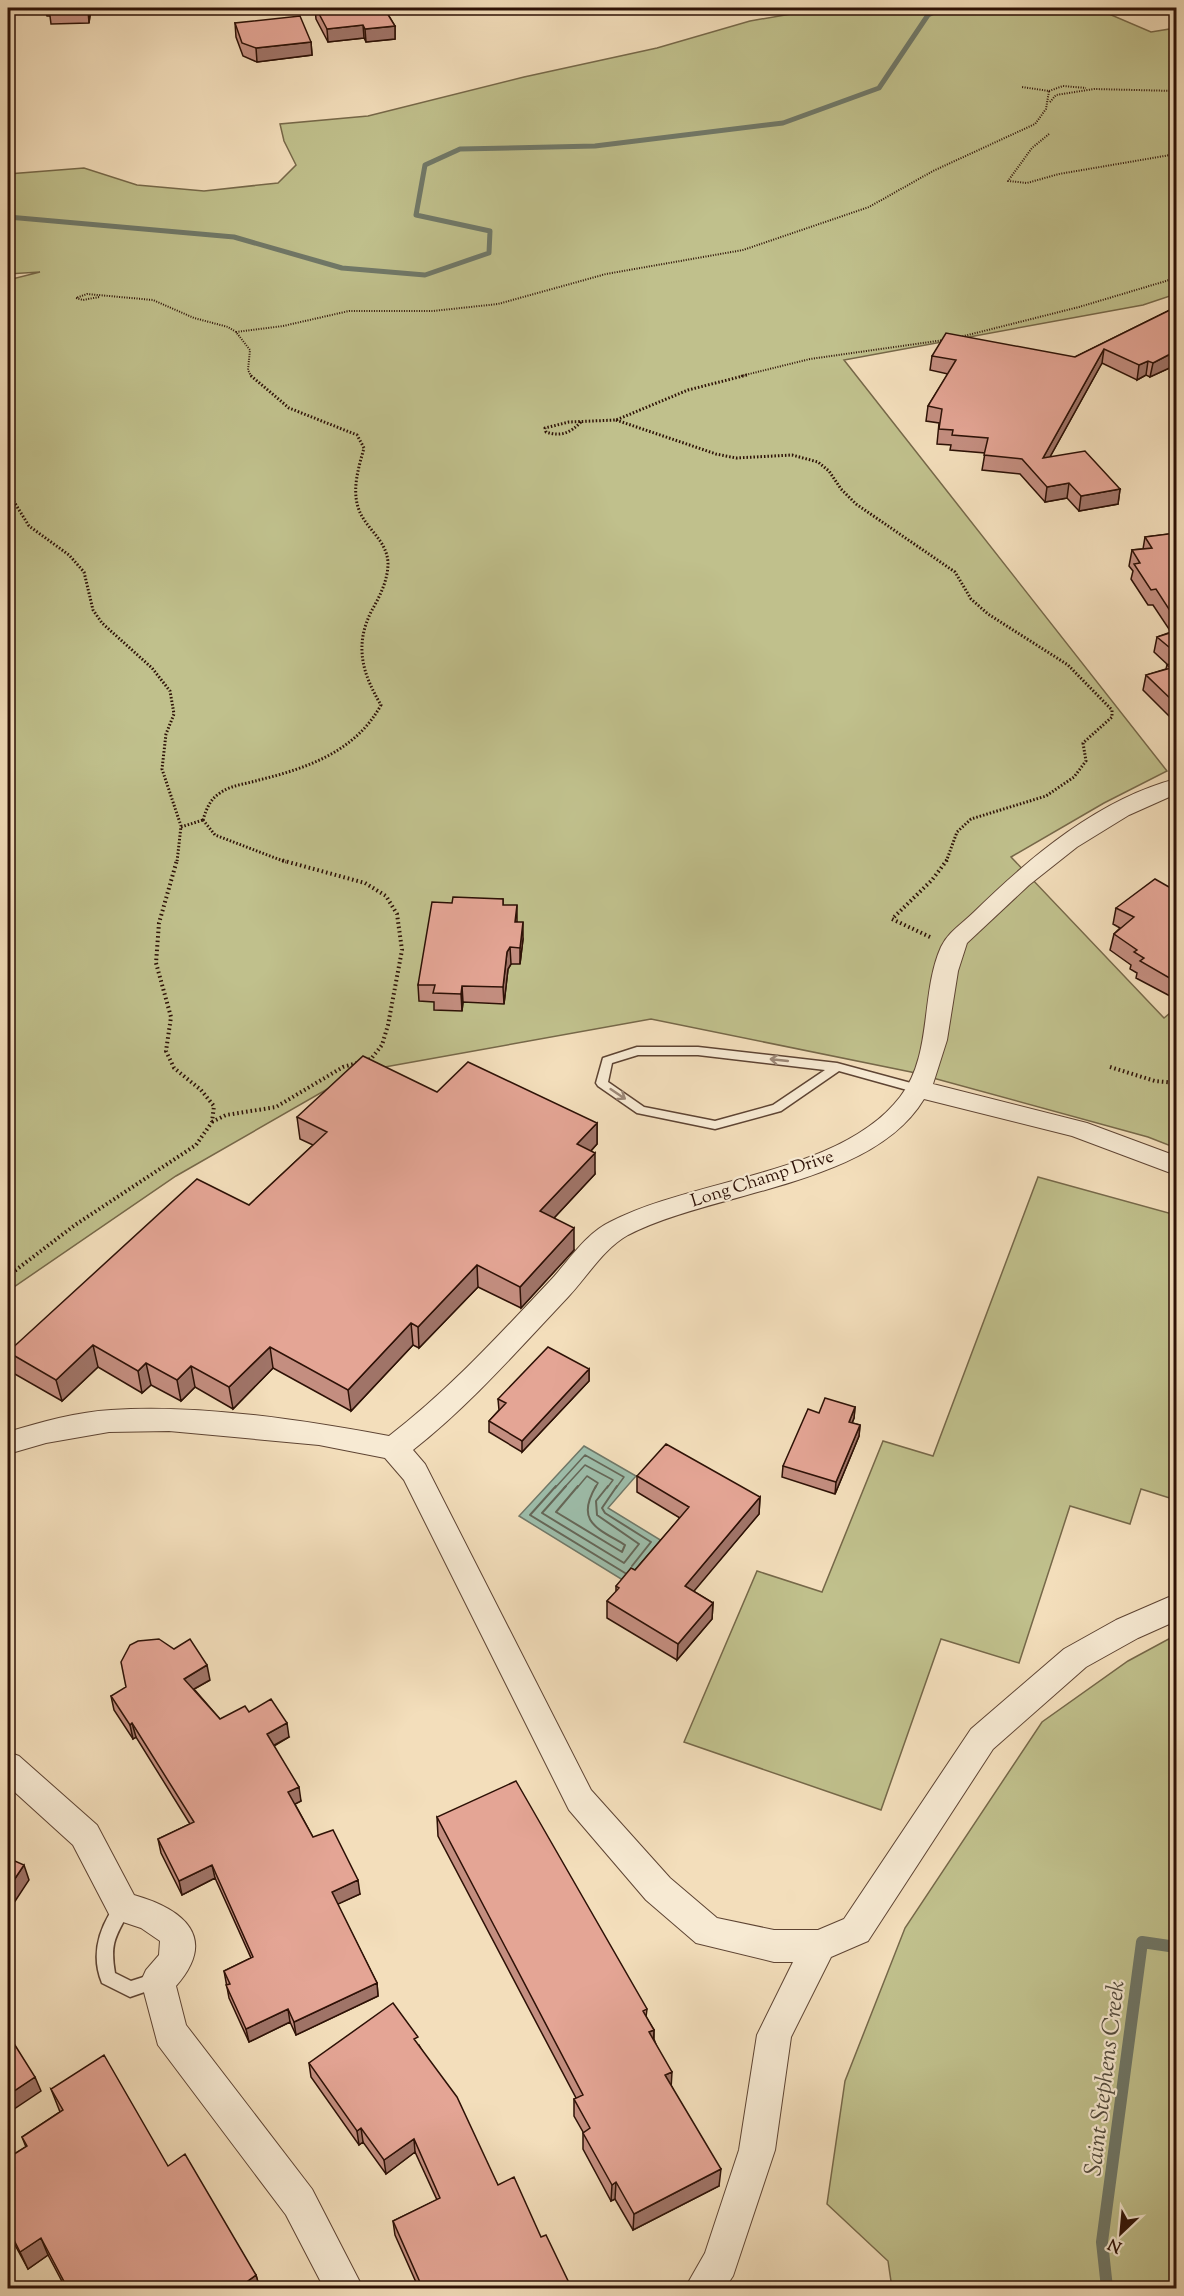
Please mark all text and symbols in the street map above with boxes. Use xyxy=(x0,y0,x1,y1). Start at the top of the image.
one-way arrow xyxy=(769,1055,789,1066)
one-way arrow xyxy=(609,1088,626,1100)
street label: Long Champ Drive xyxy=(688,1145,837,1215)
water label: Saint Stephens Creek xyxy=(1077,1979,1135,2178)
north arrow xyxy=(1091,2203,1151,2263)
text: N xyxy=(1105,2231,1126,2257)

